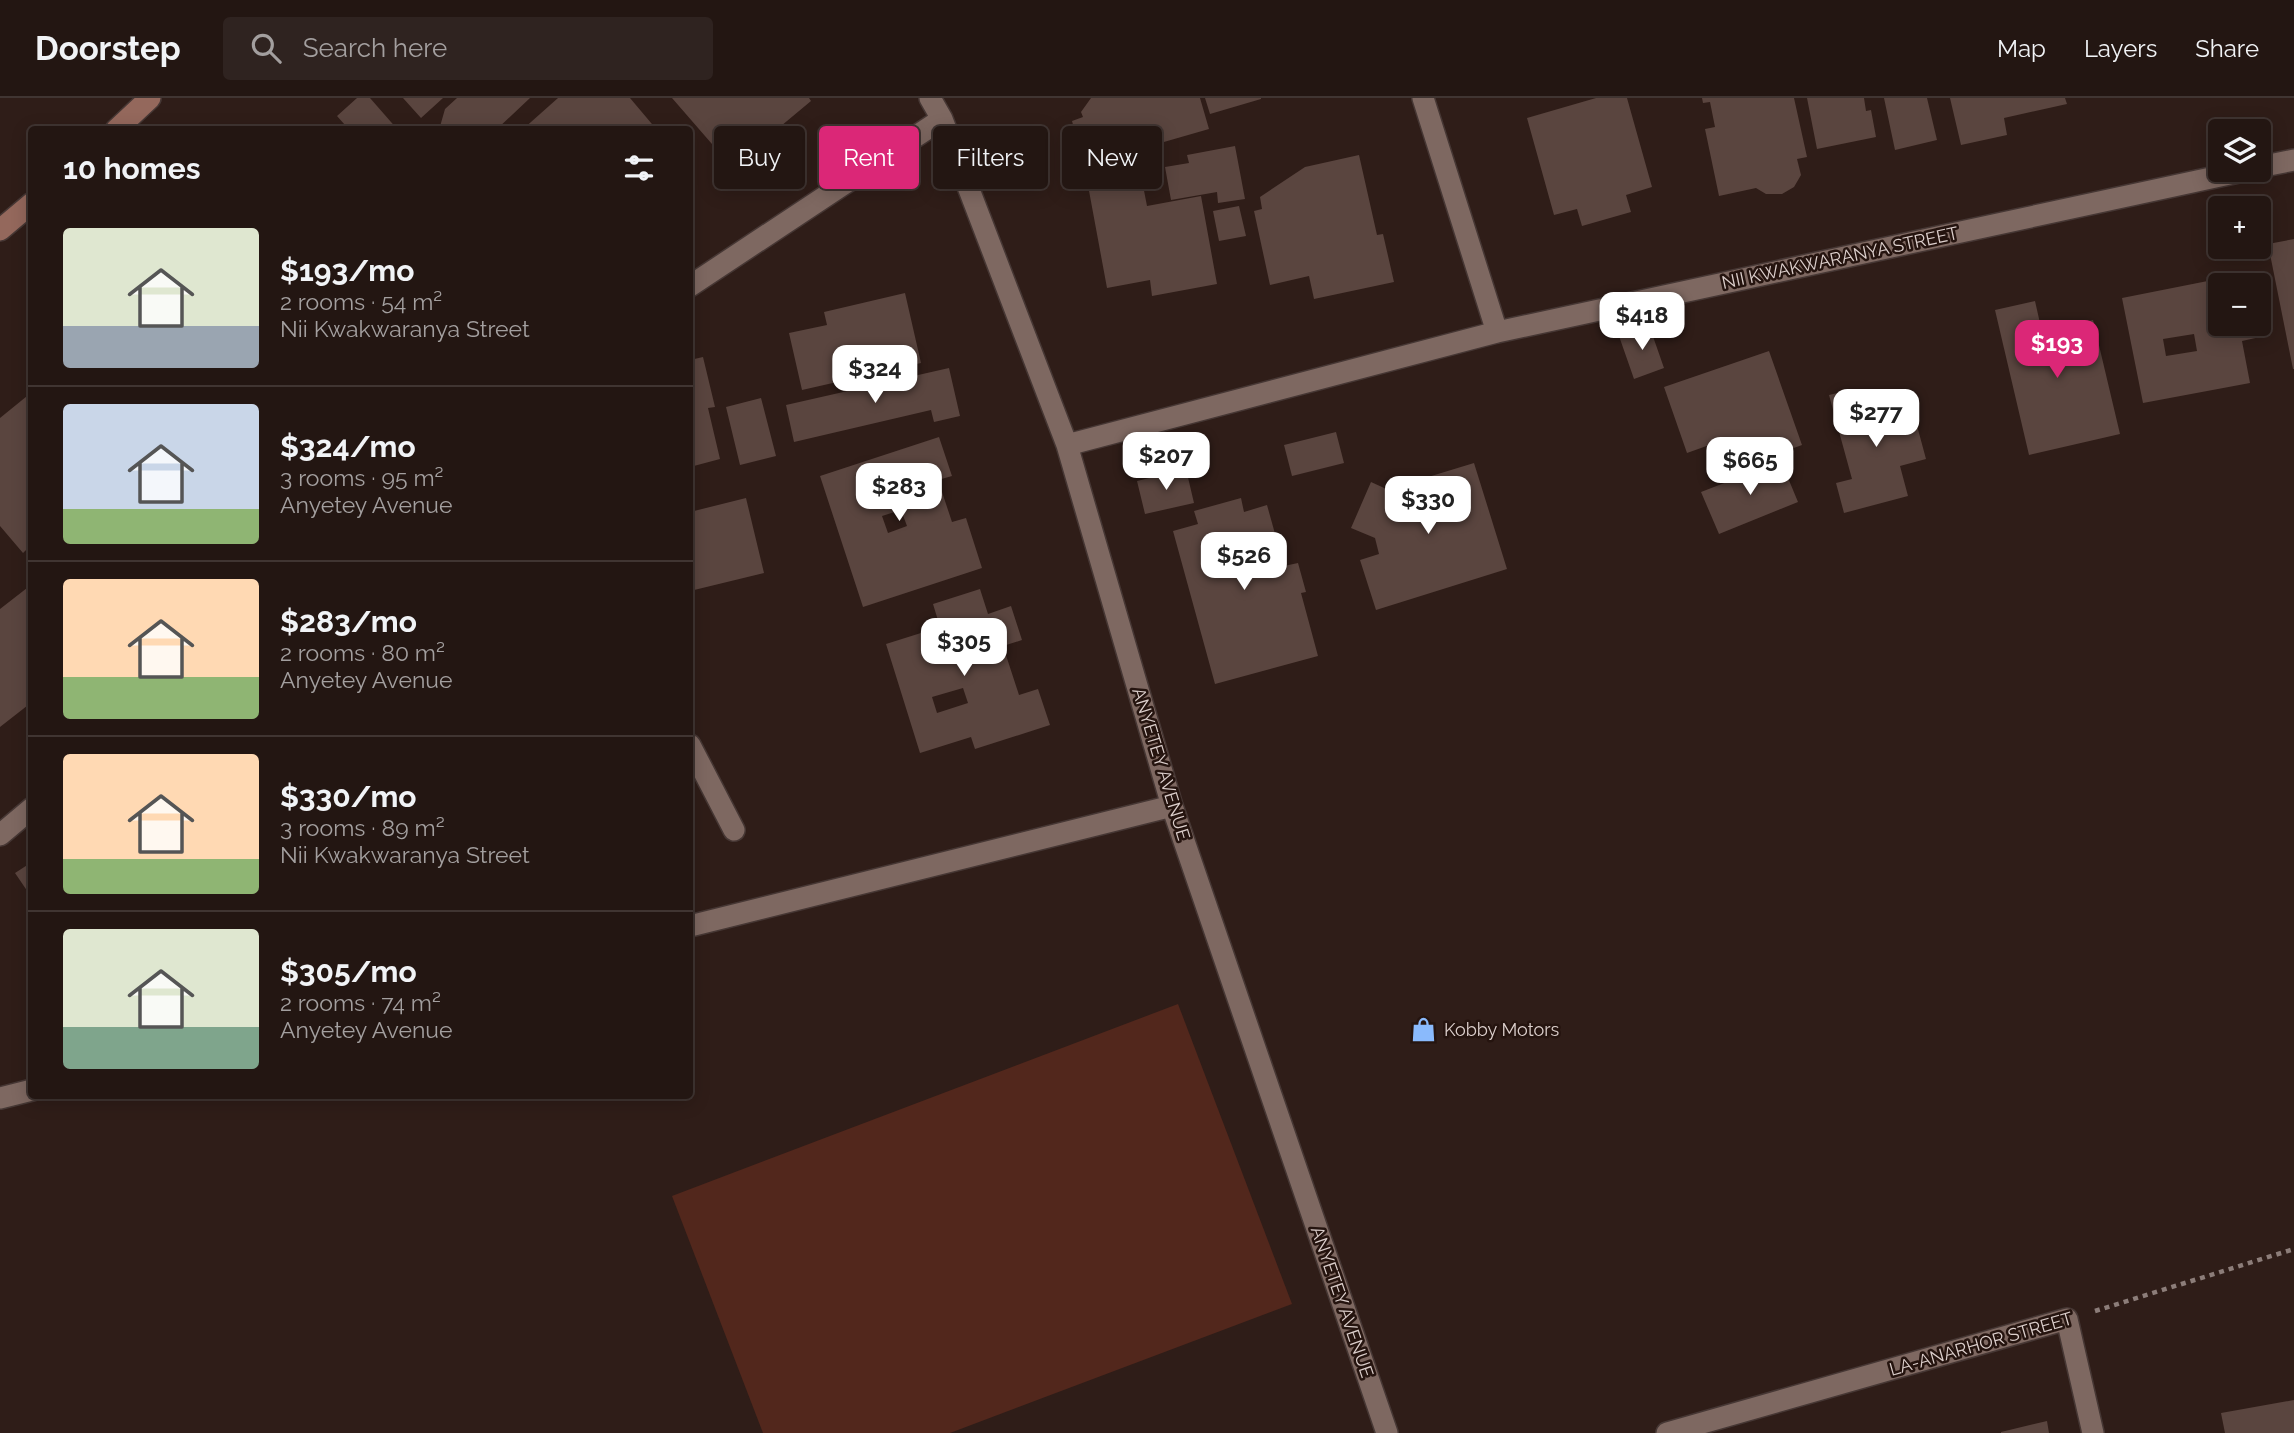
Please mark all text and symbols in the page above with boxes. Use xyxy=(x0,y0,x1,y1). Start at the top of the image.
search box xyxy=(223,17,713,80)
text: Doorstep xyxy=(35,29,181,68)
icon: search xyxy=(247,29,285,67)
text: Search here xyxy=(303,33,447,63)
text: Map xyxy=(1997,34,2046,63)
text: Layers xyxy=(2084,34,2157,63)
text: Share xyxy=(2195,34,2259,63)
map controls xyxy=(2208,119,2271,336)
button: layers xyxy=(2208,119,2271,182)
chip: Buy xyxy=(714,126,805,189)
chip: Rent xyxy=(819,126,919,189)
chip: Filters xyxy=(933,126,1048,189)
chip: New xyxy=(1062,126,1162,189)
icon: filters xyxy=(620,149,658,187)
text: 10 homes xyxy=(63,151,200,186)
button: + xyxy=(2208,196,2271,259)
street label: NII KWAKWARANYA STREET xyxy=(1720,222,1960,293)
text: $193/mo xyxy=(280,253,414,288)
icon: home xyxy=(119,256,203,340)
button: − xyxy=(2208,273,2271,336)
text: 2 rooms · 54 m² xyxy=(280,288,442,315)
pin: $418 xyxy=(1601,292,1683,352)
text: $418 xyxy=(1616,301,1668,328)
text: Nii Kwakwaranya Street xyxy=(280,315,530,342)
pin: $193 xyxy=(2016,320,2098,380)
text: $193 xyxy=(2031,329,2083,356)
pin: $324 xyxy=(834,345,916,405)
text: $324 xyxy=(848,354,902,381)
pin: $277 xyxy=(1835,390,1917,449)
text: $277 xyxy=(1849,398,1903,425)
text: $324/mo xyxy=(280,429,416,464)
icon: home xyxy=(119,432,203,516)
pin: $207 xyxy=(1125,432,1207,492)
pin: $665 xyxy=(1709,438,1791,497)
text: $207 xyxy=(1139,441,1193,468)
text: $665 xyxy=(1722,446,1778,473)
text: 3 rooms · 95 m² xyxy=(280,464,443,491)
pin: $283 xyxy=(858,464,940,523)
text: $283 xyxy=(872,472,926,499)
pin: $330 xyxy=(1387,476,1469,536)
text: $330 xyxy=(1401,485,1455,512)
text: Anyetey Avenue xyxy=(280,491,453,518)
pin: $526 xyxy=(1203,532,1285,592)
text: $526 xyxy=(1217,541,1271,568)
text: $283/mo xyxy=(280,604,417,639)
icon: home xyxy=(119,607,203,691)
pin: $305 xyxy=(923,618,1005,678)
text: $305 xyxy=(937,627,991,654)
text: 2 rooms · 80 m² xyxy=(280,639,445,666)
text: Anyetey Avenue xyxy=(280,666,453,693)
street label: ANYETEY AVENUE xyxy=(1128,685,1195,843)
text: $330/mo xyxy=(280,779,417,814)
icon: home xyxy=(119,782,203,866)
text: 3 rooms · 89 m² xyxy=(280,814,445,841)
text: Nii Kwakwaranya Street xyxy=(280,841,530,868)
text: $305/mo xyxy=(280,954,417,989)
icon: home xyxy=(119,957,203,1041)
text: 2 rooms · 74 m² xyxy=(280,989,441,1016)
text: Anyetey Avenue xyxy=(280,1016,453,1043)
shop icon: Kobby Motors xyxy=(1410,1016,1438,1044)
place label: Kobby Motors xyxy=(1444,1019,1560,1040)
street label: ANYETEY AVENUE xyxy=(1307,1223,1378,1380)
street label: LA-ANARHOR STREET xyxy=(1887,1307,2075,1380)

